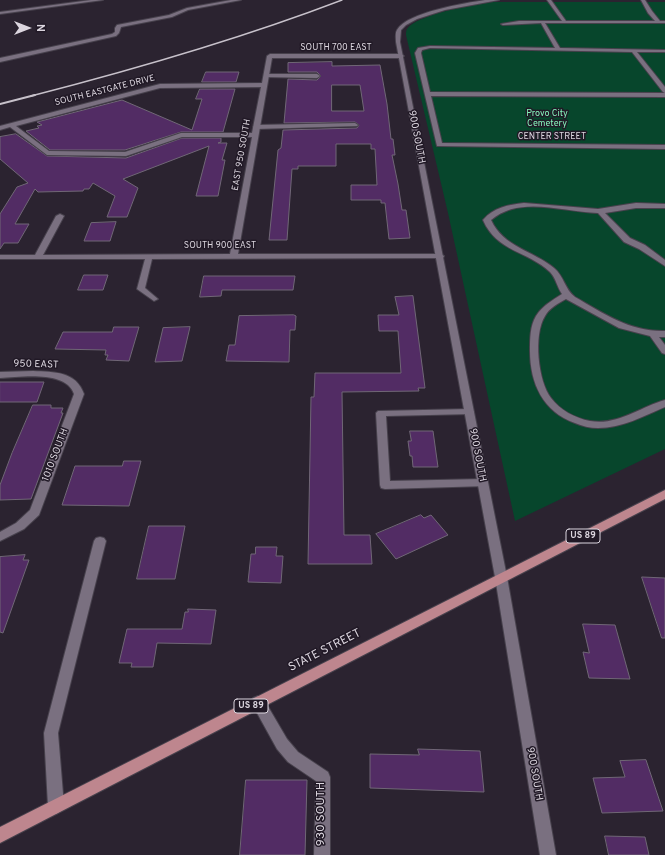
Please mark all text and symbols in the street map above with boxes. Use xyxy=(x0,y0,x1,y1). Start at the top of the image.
north arrow xyxy=(8,8,48,48)
text: N xyxy=(33,24,47,32)
street label: SOUTH 700 EAST xyxy=(300,43,372,53)
street label: SOUTH EASTGATE DRIVE xyxy=(54,73,156,109)
street label: 900 SOUTH xyxy=(405,109,427,165)
park label: Provo City Cemetery xyxy=(526,109,568,130)
street label: EAST 950 SOUTH xyxy=(230,118,254,192)
street label: CENTER STREET xyxy=(518,132,586,142)
street label: SOUTH 900 EAST xyxy=(184,241,256,251)
street label: 950 EAST xyxy=(13,358,59,372)
street label: 1010 SOUTH xyxy=(40,427,72,483)
street label: 900 SOUTH xyxy=(466,427,488,483)
road number: US 89 xyxy=(566,529,600,543)
street label: STATE STREET xyxy=(286,627,364,675)
road number: US 89 xyxy=(234,699,268,713)
street label: 900 SOUTH xyxy=(523,746,545,802)
street label: 930 SOUTH xyxy=(315,782,329,846)

